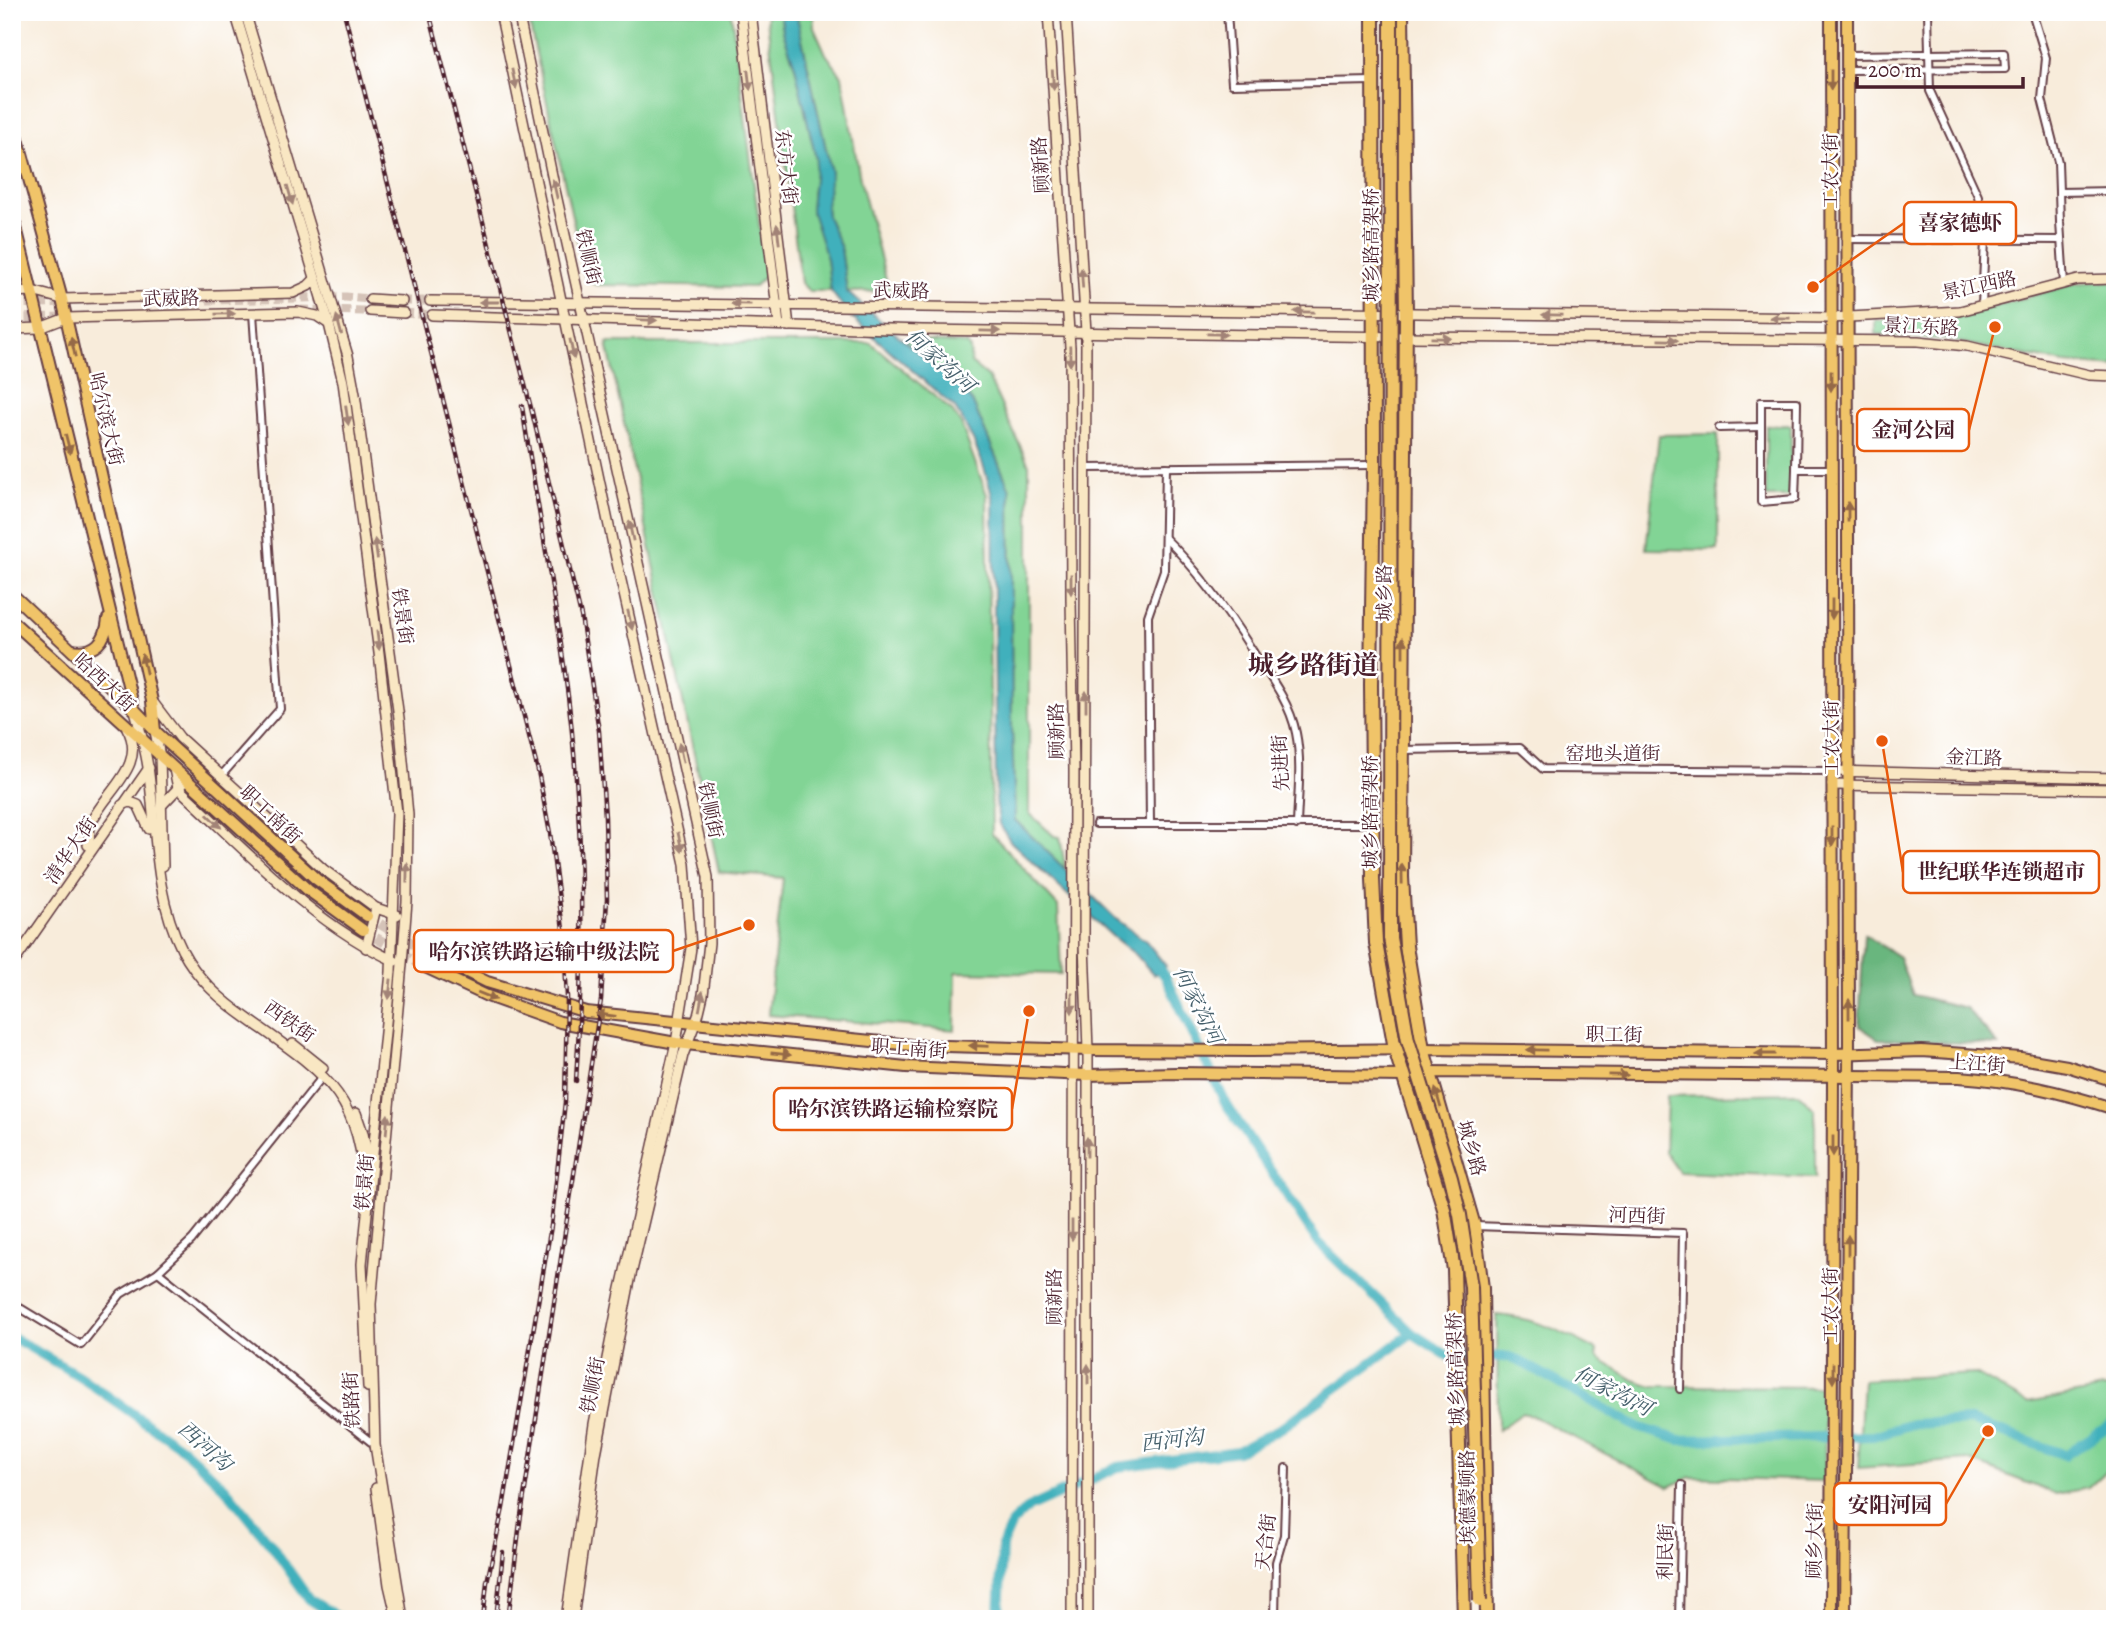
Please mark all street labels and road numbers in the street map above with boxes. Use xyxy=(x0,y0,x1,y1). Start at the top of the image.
street label: 东方大街 xyxy=(768,128,804,206)
street label: 工农大街 xyxy=(1818,133,1844,209)
street label: 顾新路 xyxy=(1026,136,1056,194)
street label: 城乡路高架桥 xyxy=(1359,188,1385,302)
street label: 铁顺街 xyxy=(569,227,607,288)
street label: 景江西路 xyxy=(1939,265,2019,307)
street label: 武威路 xyxy=(872,278,930,304)
street label: 武威路 xyxy=(142,286,200,312)
street label: 景江东路 xyxy=(1882,312,1960,342)
street label: 哈尔滨大街 xyxy=(83,370,129,468)
street label: 城乡路 xyxy=(1372,564,1398,622)
street label: 铁景街 xyxy=(385,586,419,646)
street label: 哈西大街 xyxy=(68,647,141,718)
street label: 工农大街 xyxy=(1819,700,1845,776)
street label: 顾新路 xyxy=(1044,702,1070,760)
street label: 先进街 xyxy=(1267,734,1295,792)
street label: 窑地头道街 xyxy=(1565,741,1661,767)
street label: 金江路 xyxy=(1945,744,2003,772)
street label: 城乡路高架桥 xyxy=(1358,755,1384,869)
street label: 职工南街 xyxy=(234,779,307,850)
street label: 铁顺街 xyxy=(691,780,729,841)
street label: 清华大街 xyxy=(39,812,103,889)
street label: 西铁街 xyxy=(259,995,320,1049)
street label: 职工街 xyxy=(1585,1022,1643,1048)
street label: 职工南街 xyxy=(870,1033,948,1065)
street label: 上江街 xyxy=(1948,1049,2006,1079)
street label: 城乡路 xyxy=(1451,1117,1491,1179)
street label: 铁景街 xyxy=(350,1153,380,1212)
street label: 河西街 xyxy=(1608,1202,1666,1230)
street label: 工农大街 xyxy=(1818,1267,1844,1343)
street label: 顾新路 xyxy=(1042,1268,1068,1326)
street label: 城乡路高架桥 xyxy=(1441,1312,1471,1426)
street label: 铁顺街 xyxy=(575,1355,611,1416)
street label: 铁路街 xyxy=(338,1371,366,1429)
street label: 埃德蒙顿路 xyxy=(1454,1449,1482,1545)
street label: 顾乡大街 xyxy=(1801,1503,1829,1579)
street label: 天合街 xyxy=(1250,1512,1282,1572)
street label: 利民街 xyxy=(1653,1523,1679,1581)

